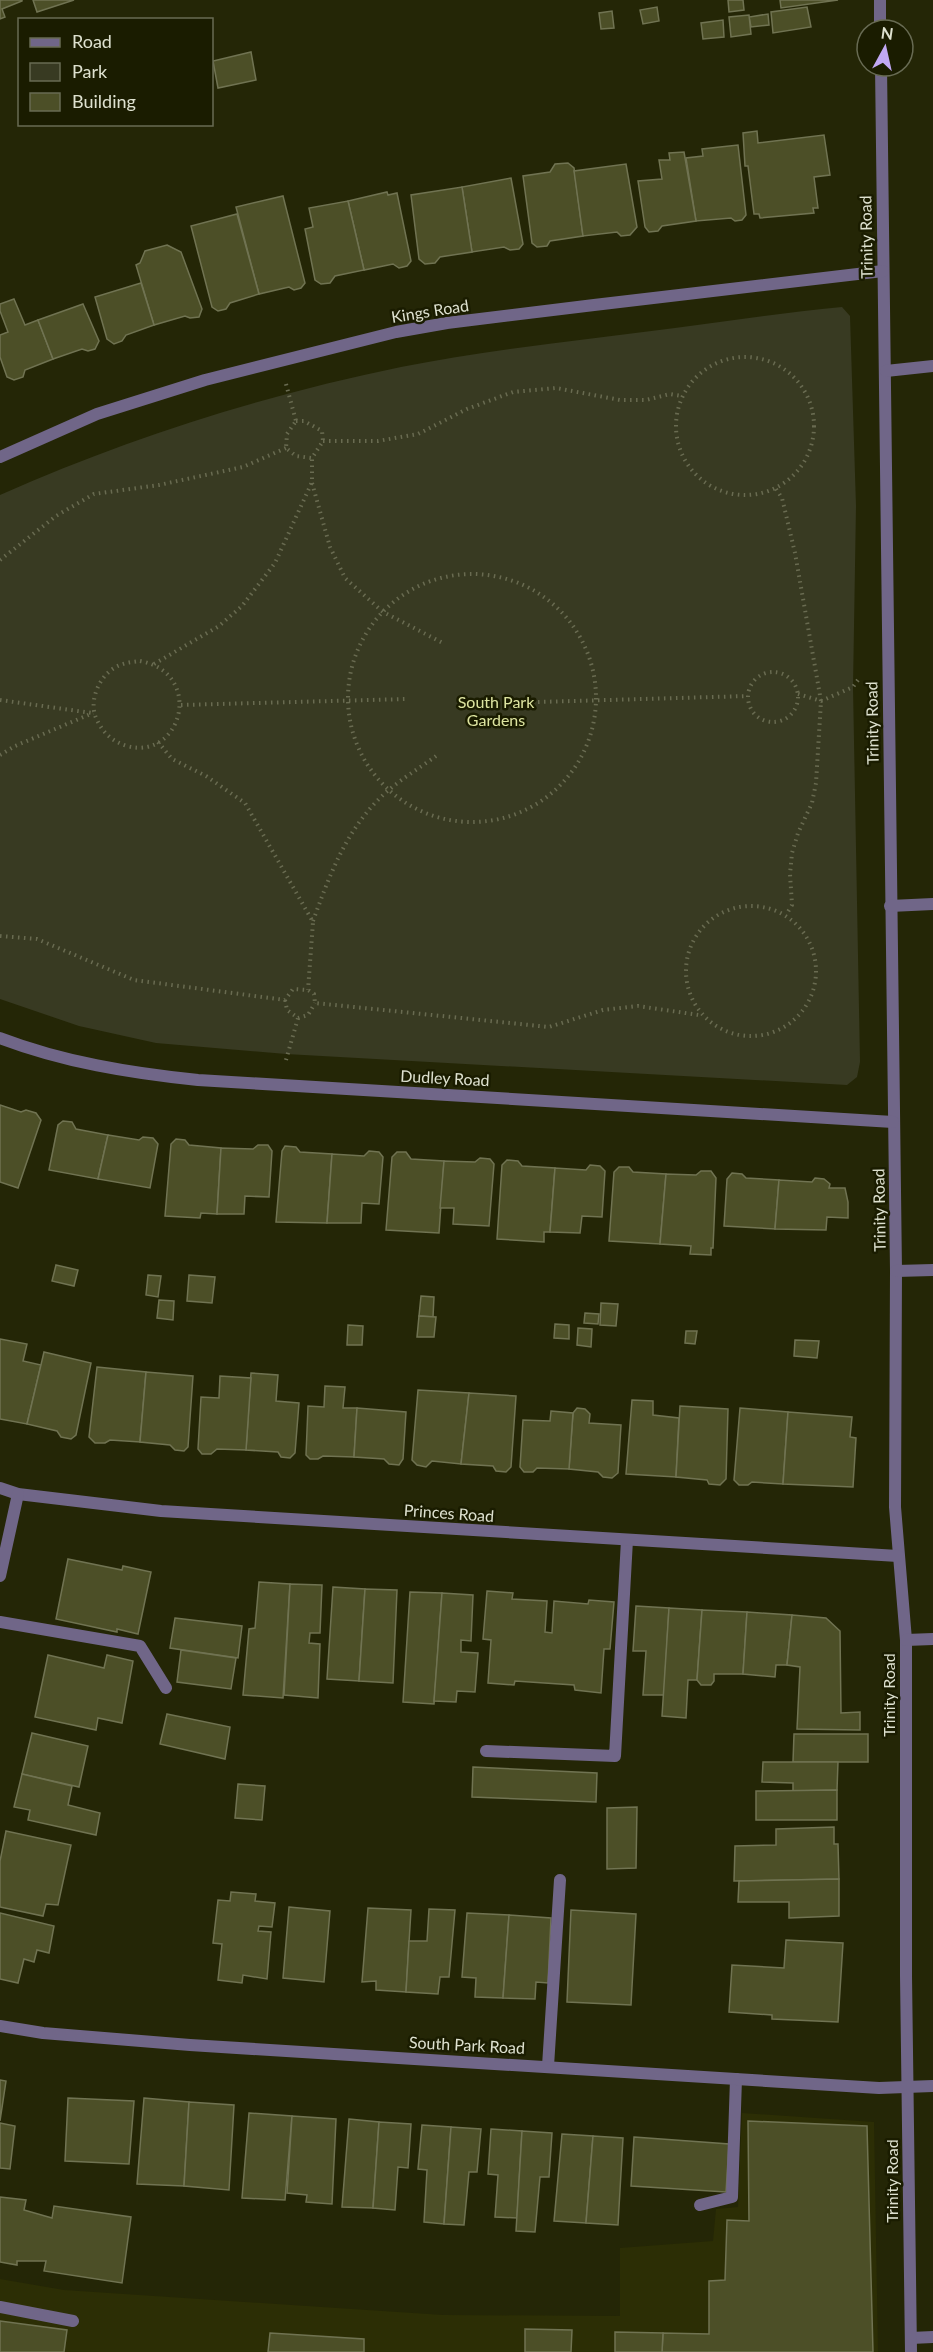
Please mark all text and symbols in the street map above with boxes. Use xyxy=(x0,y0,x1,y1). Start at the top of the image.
legend xyxy=(18,18,213,126)
north arrow xyxy=(855,18,915,78)
text: N xyxy=(880,22,895,43)
text: Road xyxy=(72,30,112,52)
text: Park xyxy=(72,60,108,82)
text: Building xyxy=(72,90,136,112)
street label: Trinity Road xyxy=(855,195,876,279)
street label: Kings Road xyxy=(390,295,470,326)
street label: Trinity Road xyxy=(861,681,882,765)
park label: South Park Gardens xyxy=(458,692,535,729)
street label: Dudley Road xyxy=(400,1066,490,1089)
street label: Trinity Road xyxy=(868,1168,889,1252)
street label: Princes Road xyxy=(403,1500,495,1525)
street label: Trinity Road xyxy=(879,1653,898,1737)
street label: South Park Road xyxy=(408,2032,526,2057)
street label: Trinity Road xyxy=(882,2139,901,2223)

